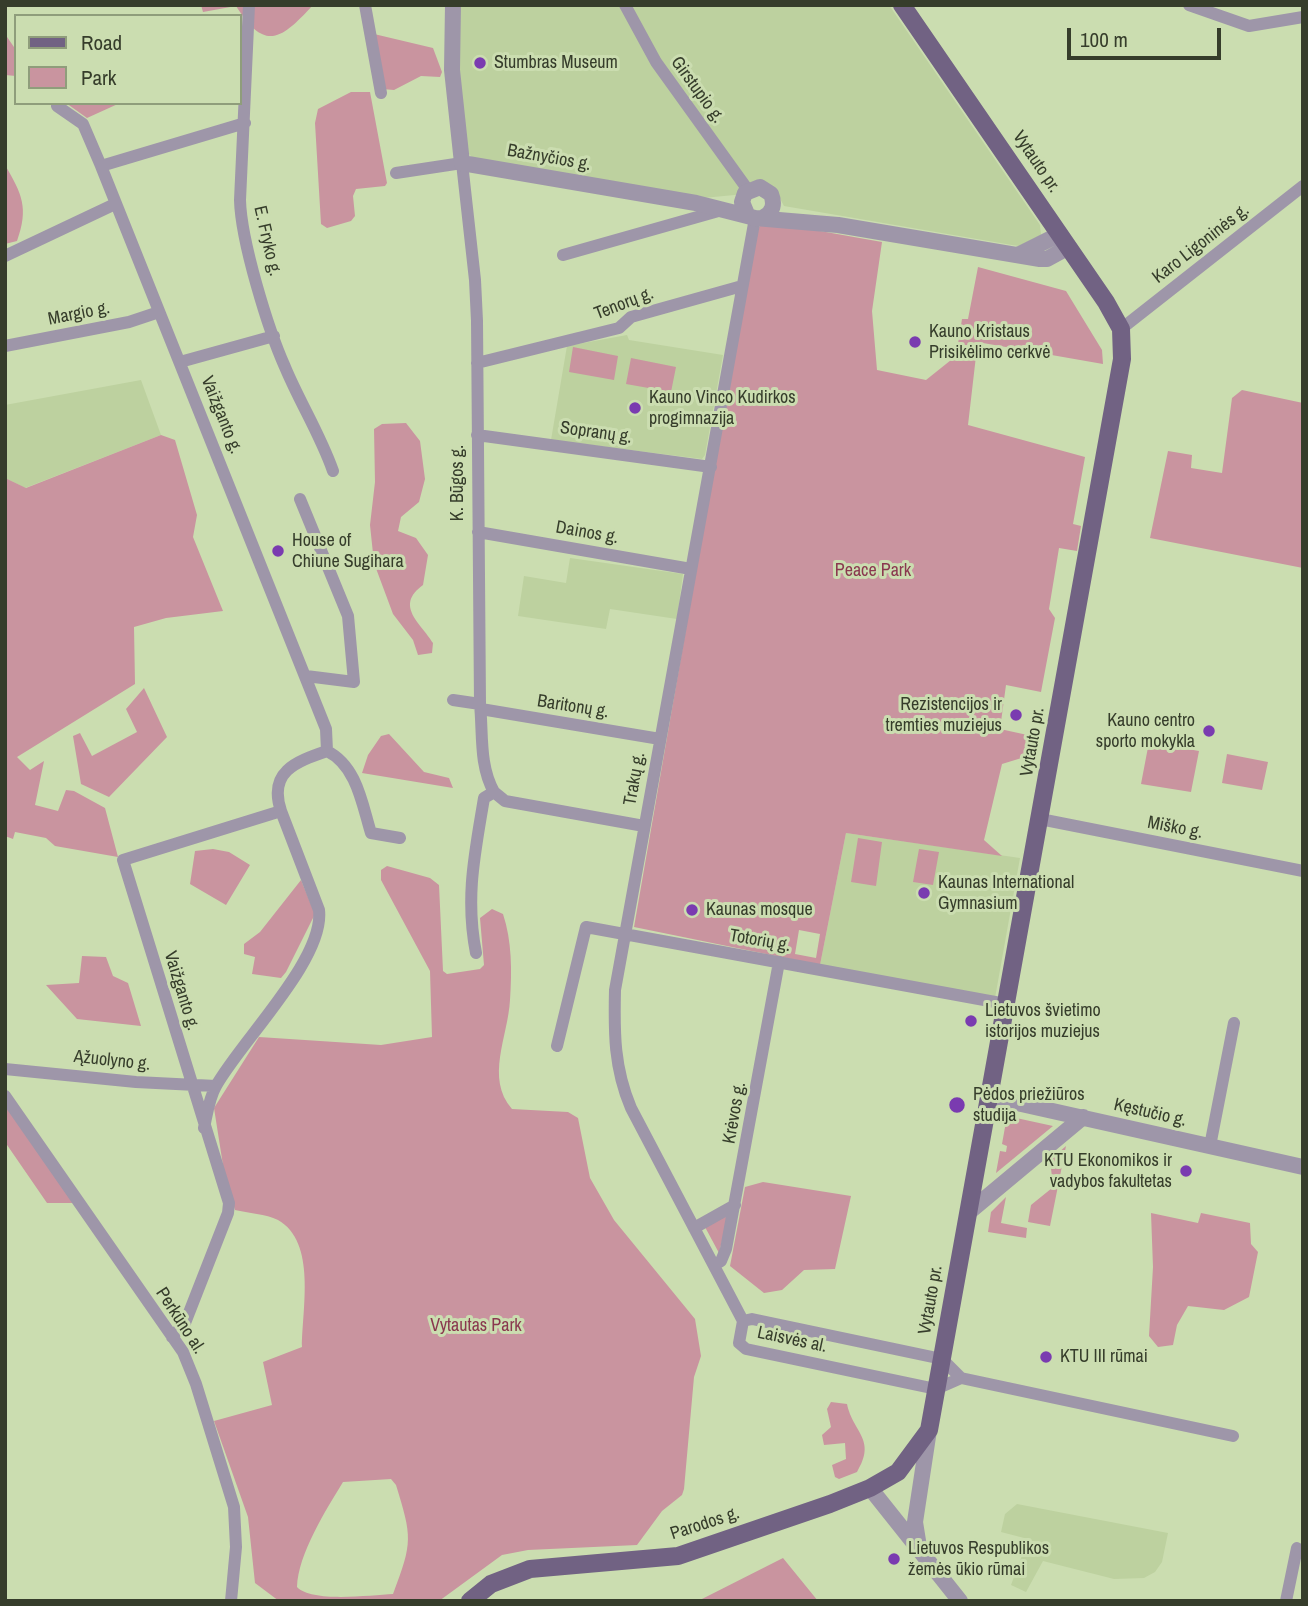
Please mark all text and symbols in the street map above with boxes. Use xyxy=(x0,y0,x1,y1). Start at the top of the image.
legend xyxy=(14,14,242,105)
scale bar xyxy=(1070,14,1224,58)
text: 100 m xyxy=(1080,25,1128,54)
text: Road xyxy=(81,28,122,57)
place label: Stumbras Museum xyxy=(494,52,618,74)
street label: Girstupio g. xyxy=(666,52,728,128)
marker: Stumbras Museum xyxy=(472,55,488,71)
text: Park xyxy=(81,63,116,92)
street label: Vytauto pr. xyxy=(1007,127,1065,197)
street label: Bažnyčios g. xyxy=(506,140,592,176)
street label: Karo Ligoninės g. xyxy=(1148,200,1254,288)
street label: E. Fryko g. xyxy=(248,204,286,278)
street label: Tenorų g. xyxy=(591,283,657,325)
street label: Margio g. xyxy=(46,297,112,331)
place label: Kauno Kristaus Prisikėlimo cerkvė xyxy=(929,321,1050,364)
marker: Kauno Kristaus Prisikėlimo cerkvė xyxy=(907,334,923,350)
street label: Vaižganto g. xyxy=(196,373,246,457)
place label: Kauno Vinco Kudirkos progimnazija xyxy=(649,387,796,430)
marker: Kauno Vinco Kudirkos progimnazija xyxy=(627,400,643,416)
street label: Sopranų g. xyxy=(559,417,633,449)
street label: K. Būgos g. xyxy=(447,445,469,521)
street label: Dainos g. xyxy=(554,517,620,549)
place label: House of Chiune Sugihara xyxy=(292,530,404,572)
marker: House of Chiune Sugihara xyxy=(270,543,286,559)
park label: Peace Park xyxy=(835,560,911,582)
street label: Baritonų g. xyxy=(536,691,610,723)
place label: Rezistencijos ir tremties muziejus xyxy=(886,694,1002,736)
street label: Vytauto pr. xyxy=(1016,706,1050,778)
marker: Rezistencijos ir tremties muziejus xyxy=(1008,707,1024,723)
place label: Kauno centro sporto mokykla xyxy=(1096,710,1195,752)
marker: Kauno centro sporto mokykla xyxy=(1201,723,1217,739)
street label: Trakų g. xyxy=(620,751,650,807)
street label: Miško g. xyxy=(1146,812,1204,844)
place label: Kaunas International Gymnasium xyxy=(938,872,1074,914)
marker: Kaunas International Gymnasium xyxy=(916,885,932,901)
place label: Kaunas mosque xyxy=(706,899,813,921)
marker: Kaunas mosque xyxy=(684,902,700,918)
street label: Totorių g. xyxy=(728,925,792,957)
street label: Vaižganto g. xyxy=(159,949,203,1033)
place label: Lietuvos švietimo istorijos muziejus xyxy=(985,1000,1101,1042)
marker: Lietuvos švietimo istorijos muziejus xyxy=(963,1013,979,1029)
street label: Ąžuolyno g. xyxy=(73,1046,151,1076)
street label: Krėvos g. xyxy=(719,1080,751,1146)
place label: Pėdos priežiūros studija xyxy=(973,1084,1085,1126)
street label: Kęstučio g. xyxy=(1112,1094,1188,1132)
marker: Pėdos priežiūros studija xyxy=(947,1095,967,1115)
place label: KTU Ekonomikos ir vadybos fakultetas xyxy=(1044,1150,1172,1192)
marker: KTU Ekonomikos ir vadybos fakultetas xyxy=(1178,1163,1194,1179)
street label: Vytauto pr. xyxy=(914,1264,948,1336)
street label: Perkūno al. xyxy=(151,1284,209,1358)
park label: Vytautas Park xyxy=(430,1315,522,1337)
street label: Laisvės al. xyxy=(755,1322,829,1358)
place label: KTU III rūmai xyxy=(1060,1346,1148,1368)
marker: KTU III rūmai xyxy=(1038,1349,1054,1365)
street label: Parodos g. xyxy=(668,1503,742,1545)
place label: Lietuvos Respublikos žemės ūkio rūmai xyxy=(908,1538,1049,1580)
marker: Lietuvos Respublikos žemės ūkio rūmai xyxy=(886,1551,902,1567)

